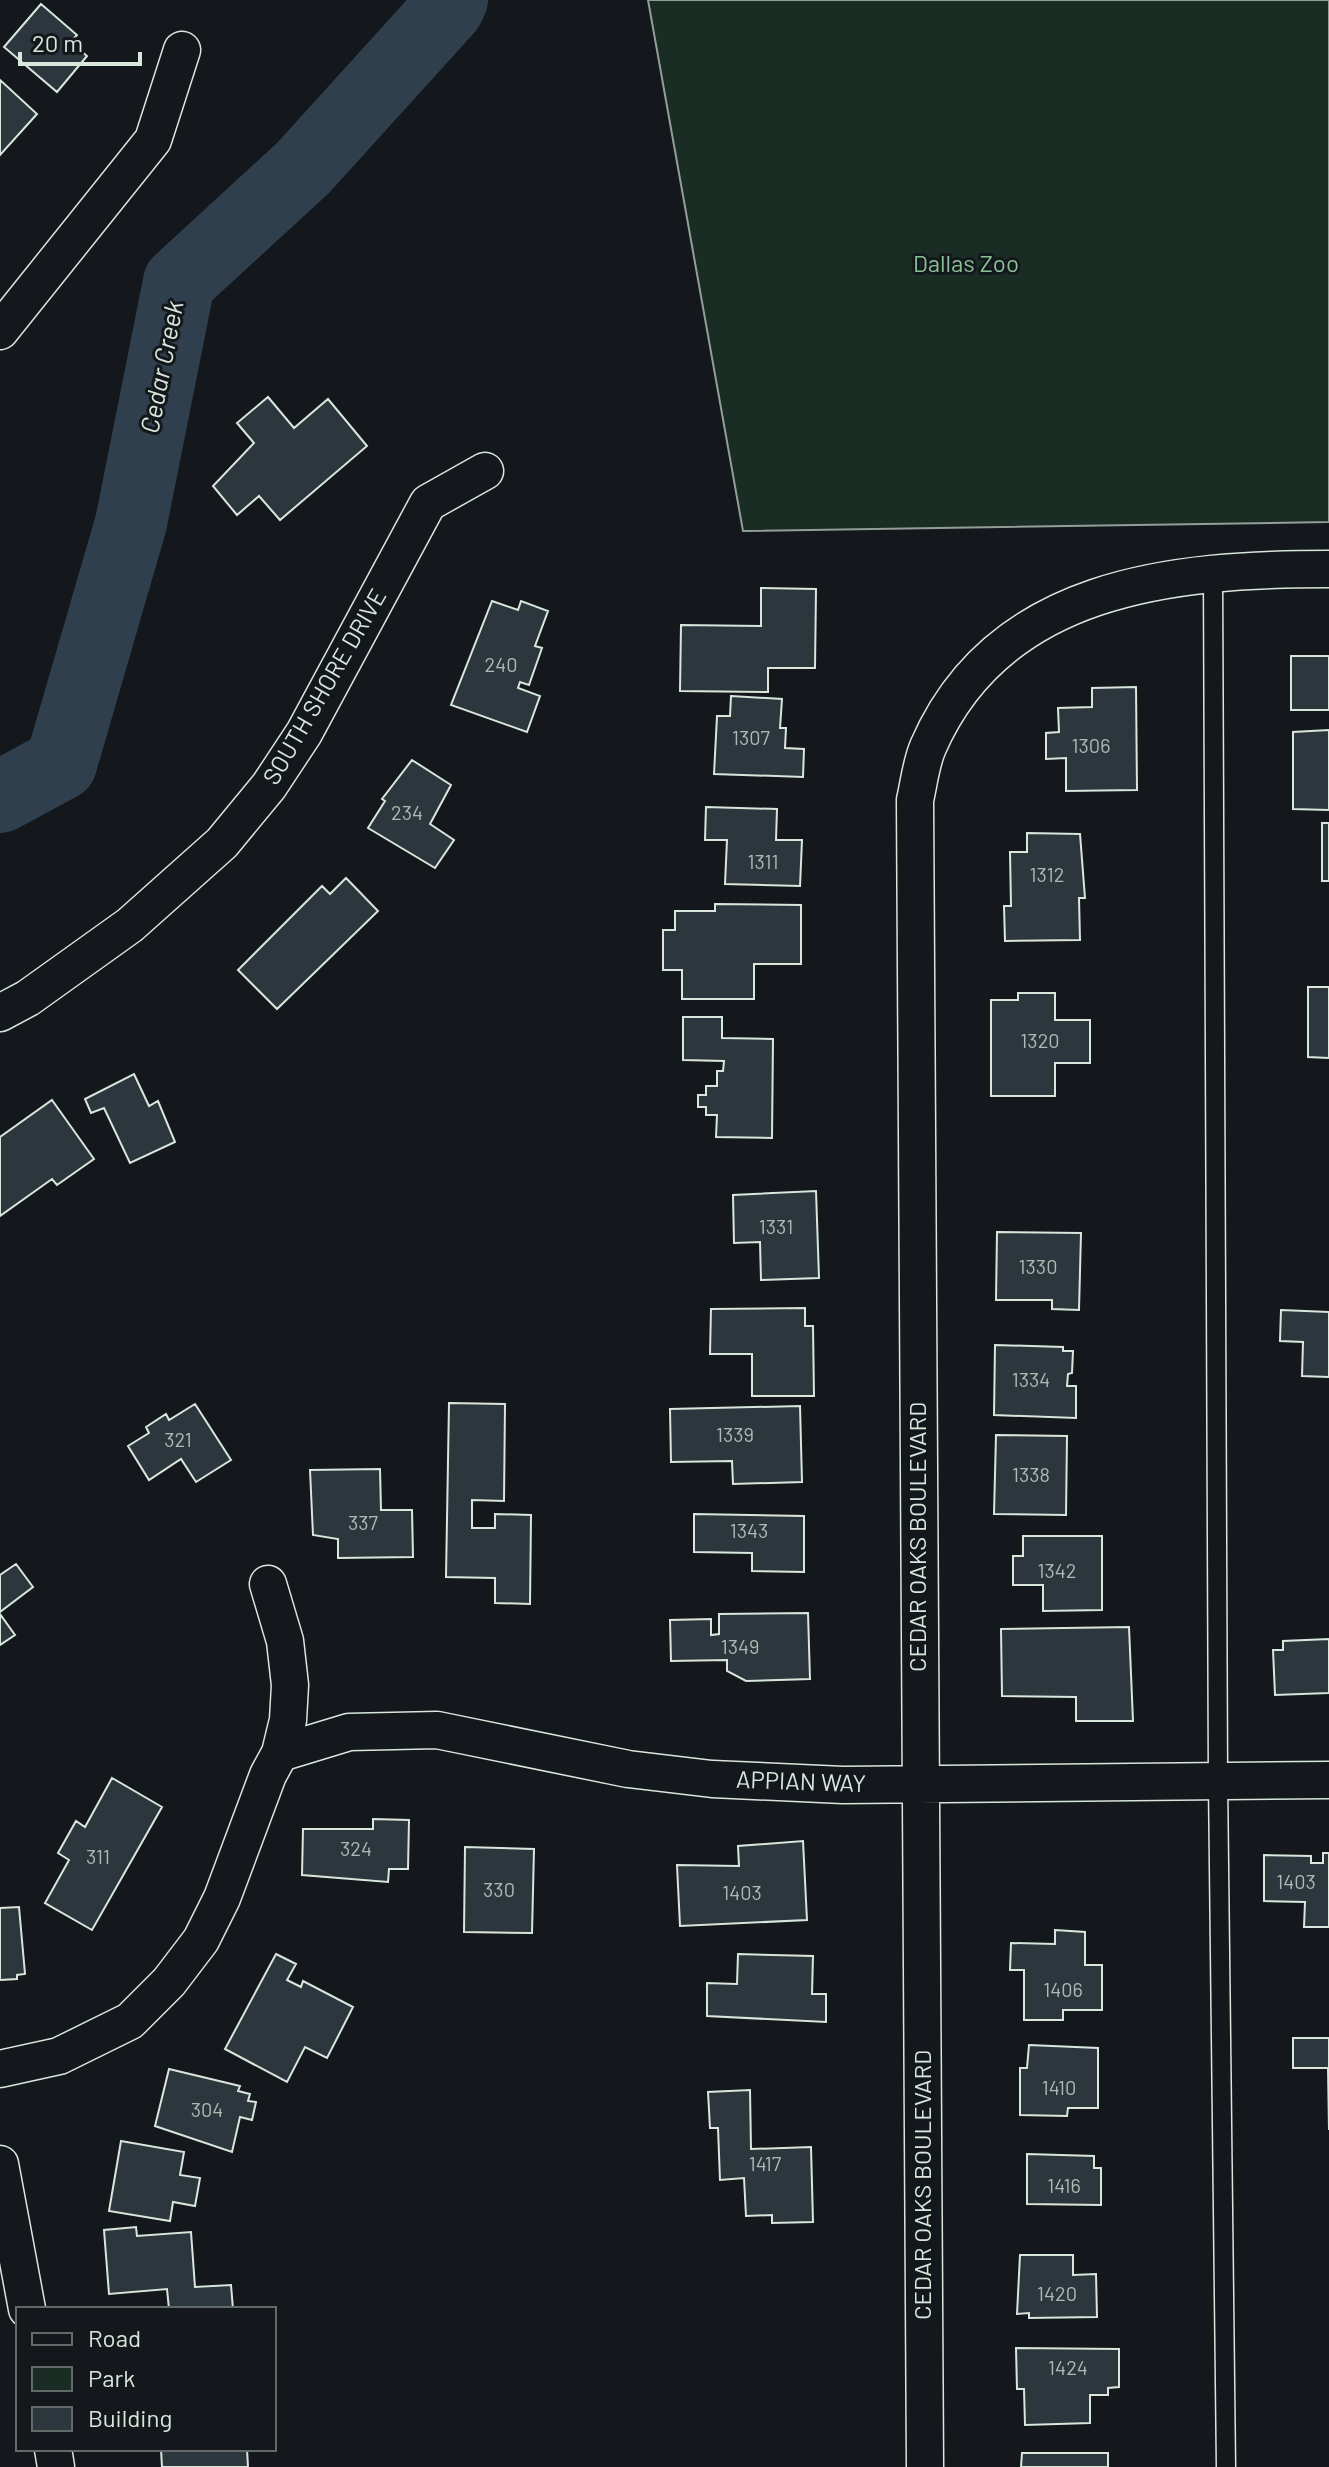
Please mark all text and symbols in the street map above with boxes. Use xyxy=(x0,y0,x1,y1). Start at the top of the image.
scale bar xyxy=(20,16,140,66)
text: 20 m xyxy=(32,28,83,57)
park label: Dallas Zoo xyxy=(913,248,1019,277)
water label: Cedar Creek xyxy=(132,297,189,436)
street label: SOUTH SHORE DRIVE xyxy=(256,583,392,789)
house number: 240 xyxy=(484,652,518,676)
house number: 1307 xyxy=(732,725,771,749)
house number: 1306 xyxy=(1072,733,1110,757)
house number: 234 xyxy=(391,800,423,824)
house number: 1311 xyxy=(747,849,779,873)
house number: 1312 xyxy=(1030,862,1064,886)
house number: 1320 xyxy=(1020,1028,1060,1052)
house number: 1331 xyxy=(759,1214,793,1238)
house number: 1330 xyxy=(1019,1254,1057,1278)
house number: 1334 xyxy=(1012,1367,1050,1391)
street label: CEDAR OAKS BOULEVARD xyxy=(902,1402,931,1672)
house number: 1339 xyxy=(716,1422,754,1446)
house number: 321 xyxy=(164,1427,192,1451)
house number: 1338 xyxy=(1012,1462,1050,1486)
house number: 337 xyxy=(348,1510,379,1534)
house number: 1343 xyxy=(730,1518,768,1542)
house number: 1342 xyxy=(1037,1558,1077,1582)
house number: 1349 xyxy=(721,1634,759,1658)
street label: APPIAN WAY xyxy=(736,1764,867,1797)
house number: 324 xyxy=(340,1836,372,1860)
house number: 311 xyxy=(86,1844,110,1868)
house number: 1403 xyxy=(1276,1869,1316,1893)
house number: 330 xyxy=(483,1877,515,1901)
house number: 1403 xyxy=(722,1880,762,1904)
house number: 1406 xyxy=(1043,1977,1083,2001)
street label: CEDAR OAKS BOULEVARD xyxy=(907,2050,936,2320)
house number: 1410 xyxy=(1042,2075,1076,2099)
house number: 304 xyxy=(191,2097,223,2121)
house number: 1417 xyxy=(749,2151,782,2175)
house number: 1416 xyxy=(1047,2173,1081,2197)
house number: 1420 xyxy=(1037,2281,1077,2305)
legend xyxy=(16,2307,276,2451)
text: Road xyxy=(88,2323,141,2352)
house number: 1424 xyxy=(1048,2355,1088,2379)
text: Park xyxy=(88,2363,135,2392)
text: Building xyxy=(88,2403,172,2432)

